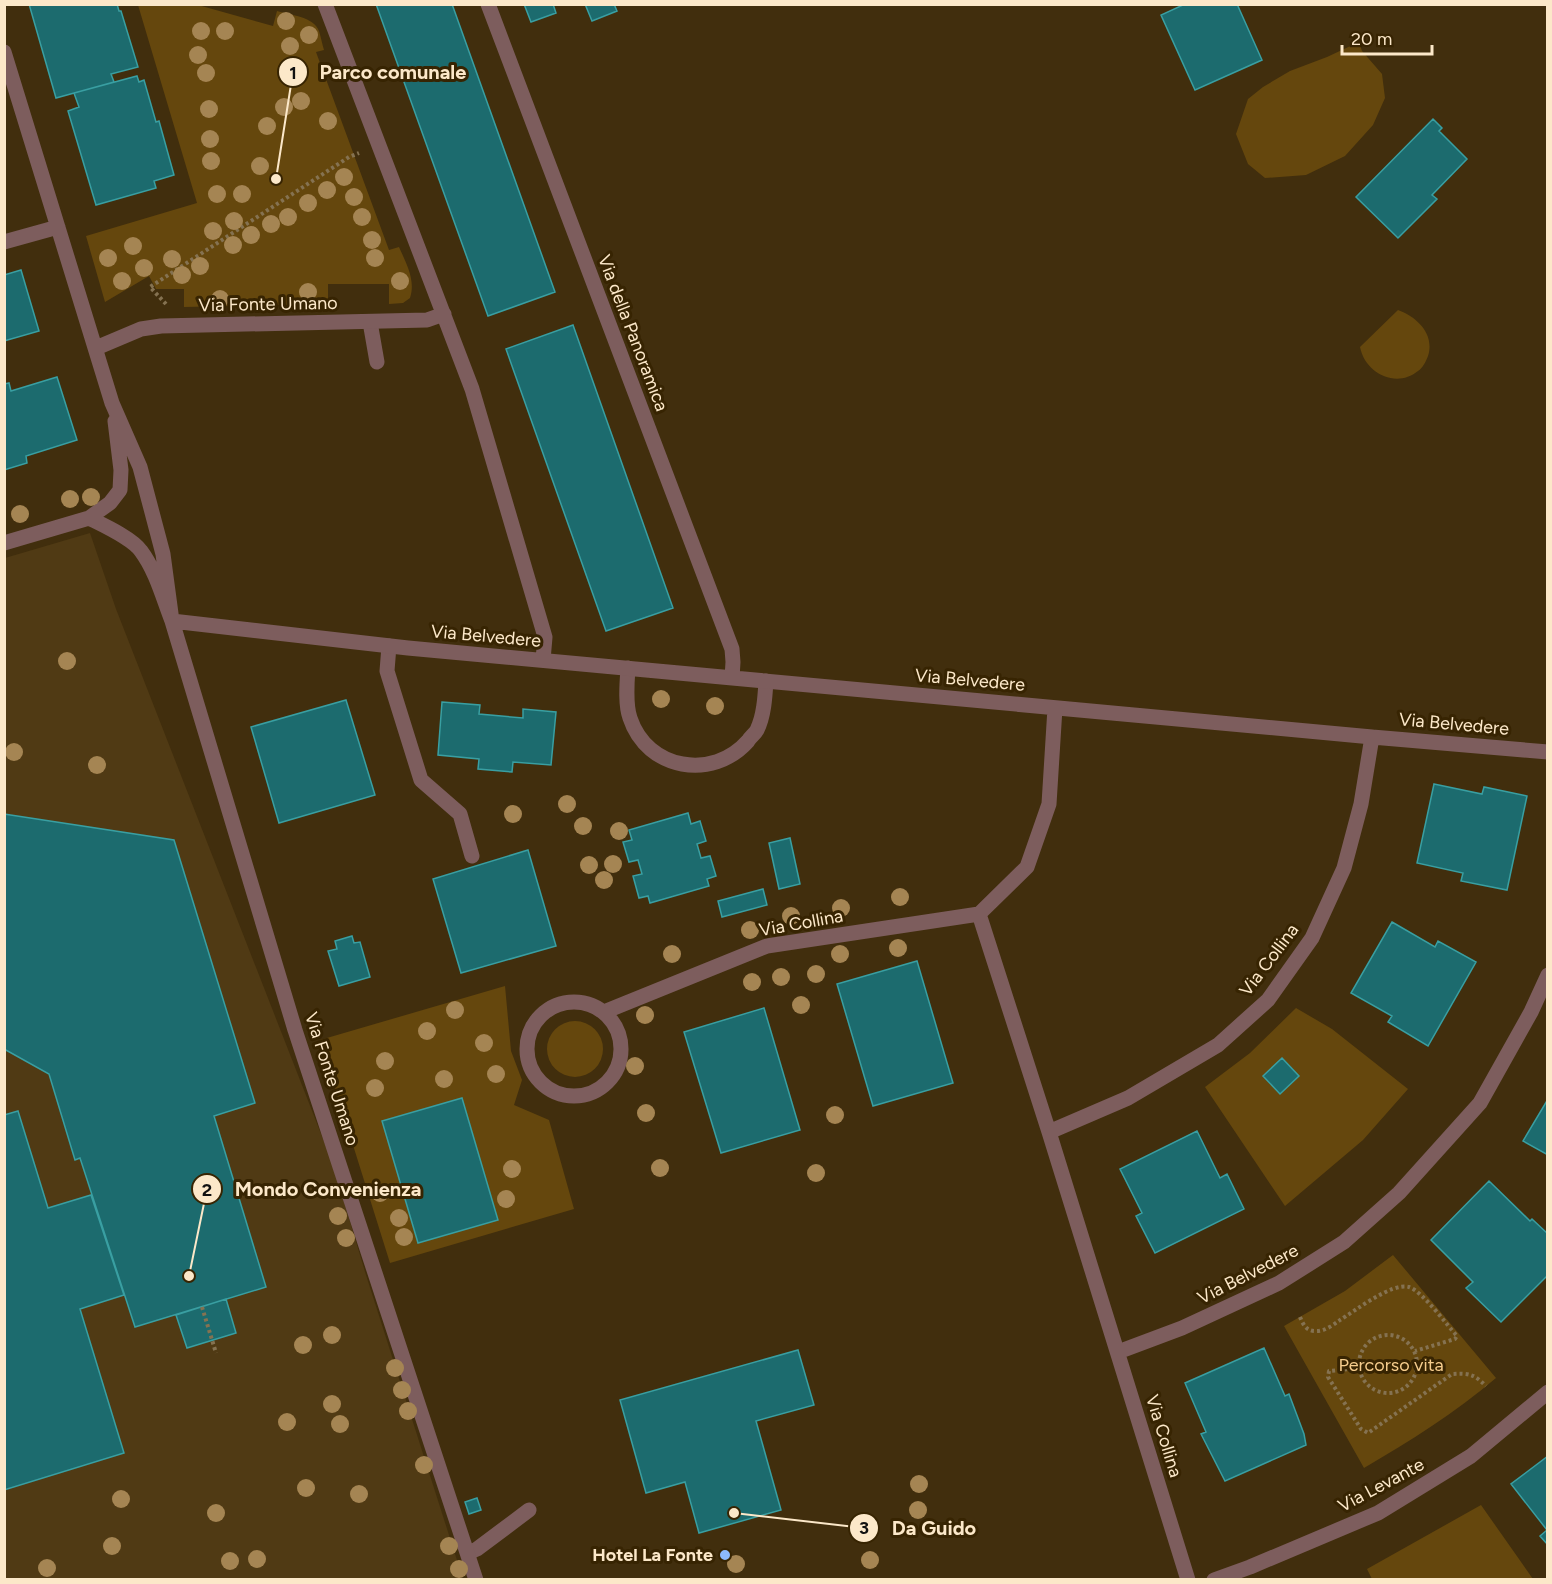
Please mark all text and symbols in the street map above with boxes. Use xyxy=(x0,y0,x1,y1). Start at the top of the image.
scale bar xyxy=(1342,18,1432,56)
text: 20 m xyxy=(1351,28,1392,50)
callout: Parco comunale xyxy=(278,53,478,91)
text: Parco comunale xyxy=(320,60,466,84)
text: 1 xyxy=(289,62,297,84)
street label: Via della Panoramica xyxy=(593,252,673,414)
street label: Via Fonte Umano xyxy=(198,292,338,316)
street label: Via Belvedere xyxy=(430,620,542,652)
street label: Via Belvedere xyxy=(914,664,1026,696)
street label: Via Belvedere xyxy=(1398,708,1510,740)
street label: Via Collina xyxy=(757,905,845,941)
street label: Via Collina xyxy=(1235,919,1303,1001)
street label: Via Fonte Umano xyxy=(300,1009,364,1149)
callout: Mondo Convenienza xyxy=(192,1170,433,1208)
text: Mondo Convenienza xyxy=(235,1177,421,1201)
text: 2 xyxy=(202,1179,212,1201)
street label: Via Belvedere xyxy=(1194,1239,1302,1309)
park label: Percorso vita xyxy=(1338,1354,1444,1376)
street label: Via Collina xyxy=(1141,1392,1187,1480)
street label: Via Levante xyxy=(1334,1453,1428,1517)
callout: Da Guido xyxy=(849,1509,988,1547)
text: Da Guido xyxy=(892,1516,977,1540)
text: 3 xyxy=(859,1517,869,1539)
place label: Hotel La Fonte xyxy=(592,1544,713,1566)
marker: Hotel La Fonte xyxy=(718,1548,732,1562)

